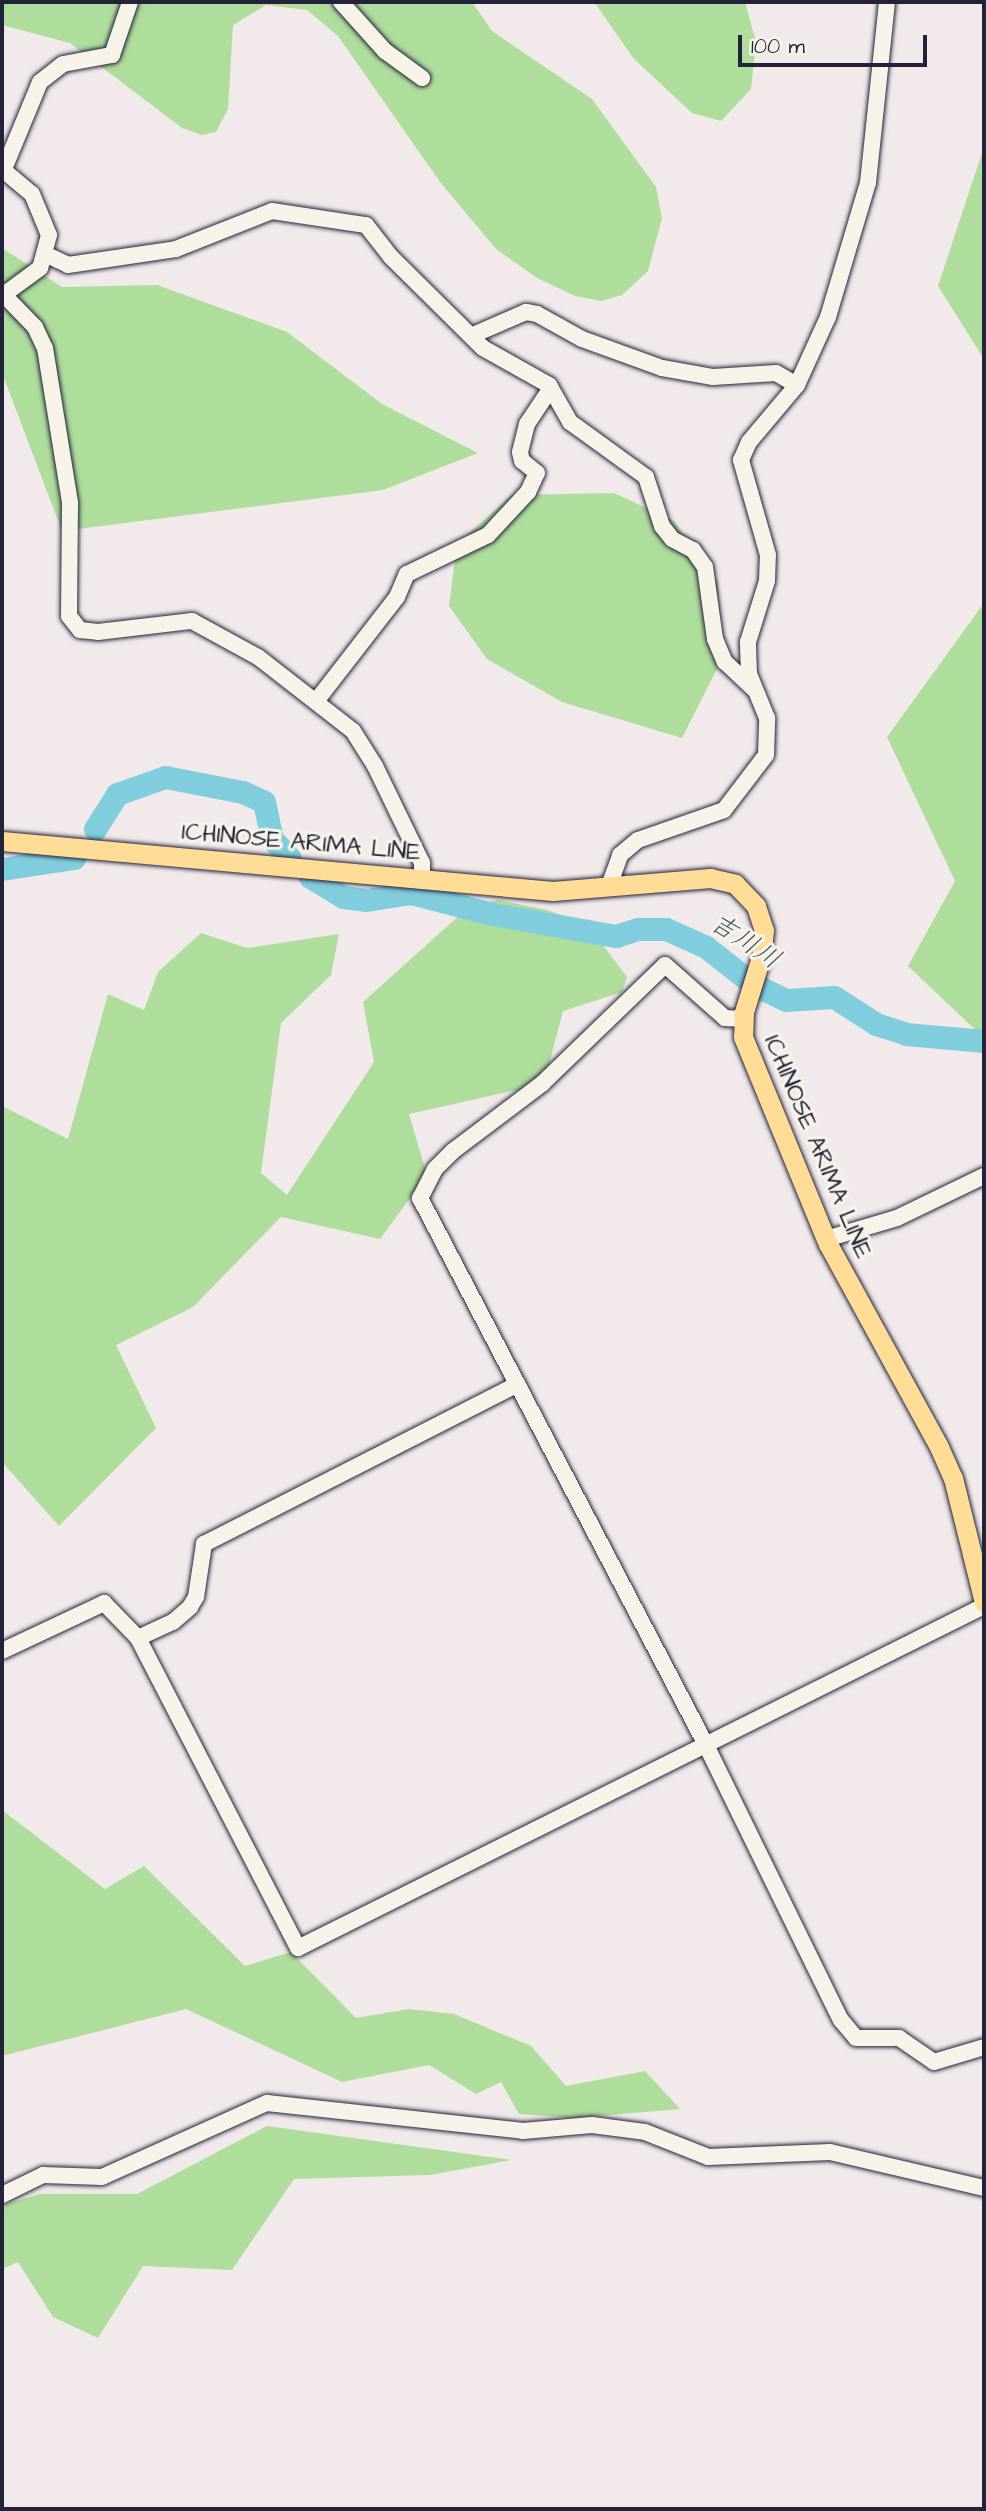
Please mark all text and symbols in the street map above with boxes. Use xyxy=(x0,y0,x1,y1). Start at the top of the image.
scale bar xyxy=(741,21,930,65)
text: 100 m xyxy=(751,32,805,61)
street label: ICHINOSE ARIMA LINE xyxy=(180,818,422,868)
water label: 吉川川 xyxy=(704,908,786,976)
street label: ICHINOSE ARIMA LINE xyxy=(757,1031,877,1263)

